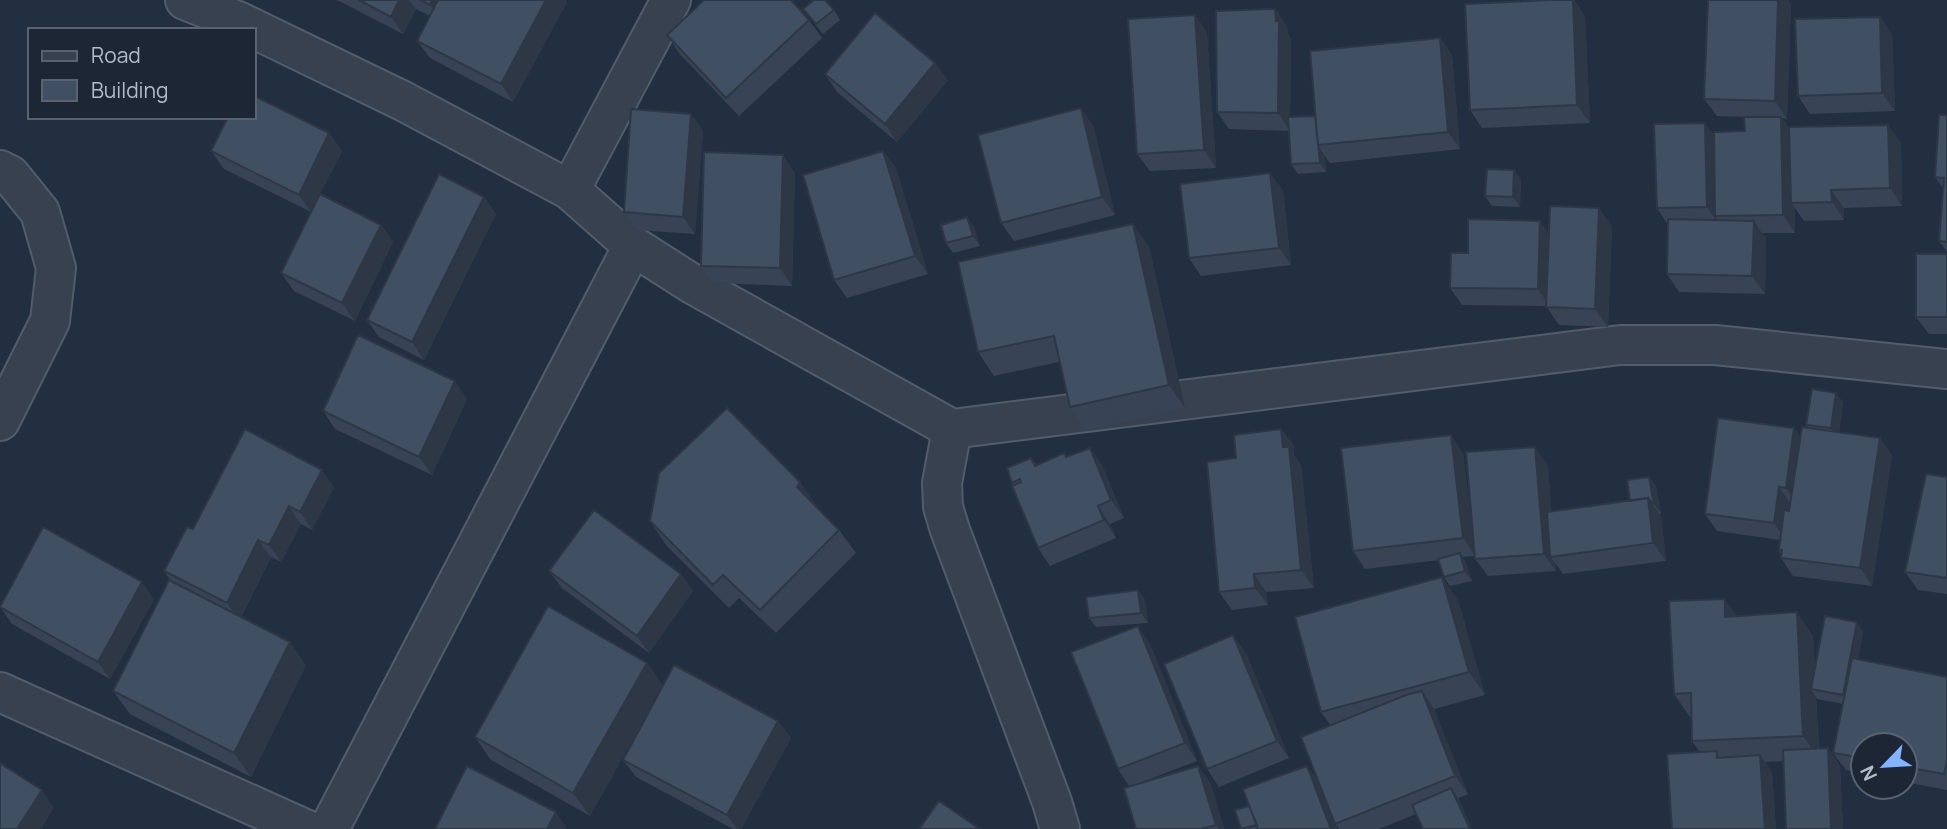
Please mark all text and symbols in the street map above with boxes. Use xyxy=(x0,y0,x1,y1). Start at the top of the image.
legend xyxy=(28,28,256,119)
text: Road xyxy=(91,41,141,69)
text: Building xyxy=(91,76,168,104)
north arrow xyxy=(1849,731,1919,801)
text: N xyxy=(1854,762,1883,785)

